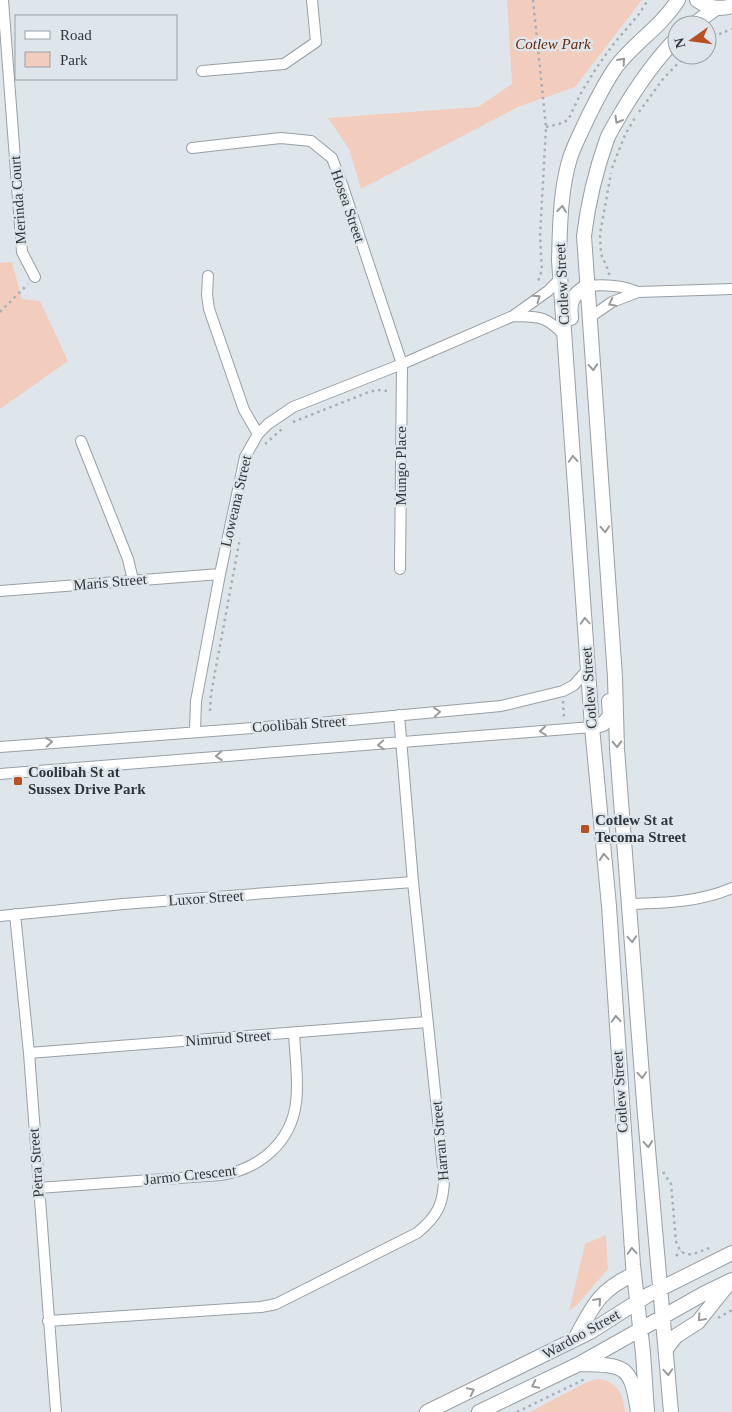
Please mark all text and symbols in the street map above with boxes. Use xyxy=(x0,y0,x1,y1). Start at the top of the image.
legend xyxy=(15,15,178,80)
north arrow xyxy=(667,15,717,65)
text: Road xyxy=(60,27,92,43)
park label: Cotlew Park xyxy=(515,36,591,52)
text: N xyxy=(671,36,688,50)
text: Park xyxy=(60,52,88,68)
one-way arrow xyxy=(616,57,625,66)
one-way arrow xyxy=(614,114,624,123)
street label: Merinda Court xyxy=(7,154,29,245)
street label: Hosea Street xyxy=(328,167,368,245)
one-way arrow xyxy=(556,205,567,213)
street label: Cotlew Street xyxy=(552,242,572,325)
one-way arrow xyxy=(531,295,541,304)
one-way arrow xyxy=(609,296,618,306)
one-way arrow xyxy=(587,363,598,371)
street label: Mungo Place xyxy=(393,426,409,506)
street label: Loweana Street xyxy=(218,453,255,548)
one-way arrow xyxy=(568,454,579,462)
one-way arrow xyxy=(599,525,610,533)
street label: Maris Street xyxy=(73,571,148,593)
one-way arrow xyxy=(579,617,590,625)
street label: Cotlew Street xyxy=(578,646,600,729)
one-way arrow xyxy=(434,707,442,718)
street label: Coolibah Street xyxy=(252,713,347,735)
one-way arrow xyxy=(539,725,547,736)
one-way arrow xyxy=(45,737,53,748)
one-way arrow xyxy=(377,739,385,750)
one-way arrow xyxy=(612,740,623,748)
one-way arrow xyxy=(215,750,223,761)
place label: Coolibah St at Sussex Drive Park xyxy=(28,764,146,797)
marker: Coolibah St at Sussex Drive Park xyxy=(12,775,24,787)
place label: Cotlew St at Tecoma Street xyxy=(595,812,686,845)
marker: Cotlew St at Tecoma Street xyxy=(579,823,591,835)
one-way arrow xyxy=(599,853,610,861)
street label: Luxor Street xyxy=(168,887,245,909)
one-way arrow xyxy=(627,935,638,943)
one-way arrow xyxy=(610,1015,621,1023)
street label: Nimrud Street xyxy=(185,1027,272,1049)
street label: Cotlew Street xyxy=(609,1050,631,1133)
one-way arrow xyxy=(637,1071,648,1079)
street label: Harran Street xyxy=(428,1099,451,1182)
street label: Petra Street xyxy=(26,1127,46,1198)
one-way arrow xyxy=(642,1140,653,1148)
street label: Jarmo Crescent xyxy=(143,1162,238,1188)
one-way arrow xyxy=(626,1247,637,1255)
one-way arrow xyxy=(592,1297,601,1306)
street label: Wardoo Street xyxy=(540,1306,623,1362)
one-way arrow xyxy=(698,1312,707,1321)
one-way arrow xyxy=(662,1368,673,1376)
one-way arrow xyxy=(532,1379,541,1389)
one-way arrow xyxy=(466,1387,475,1397)

